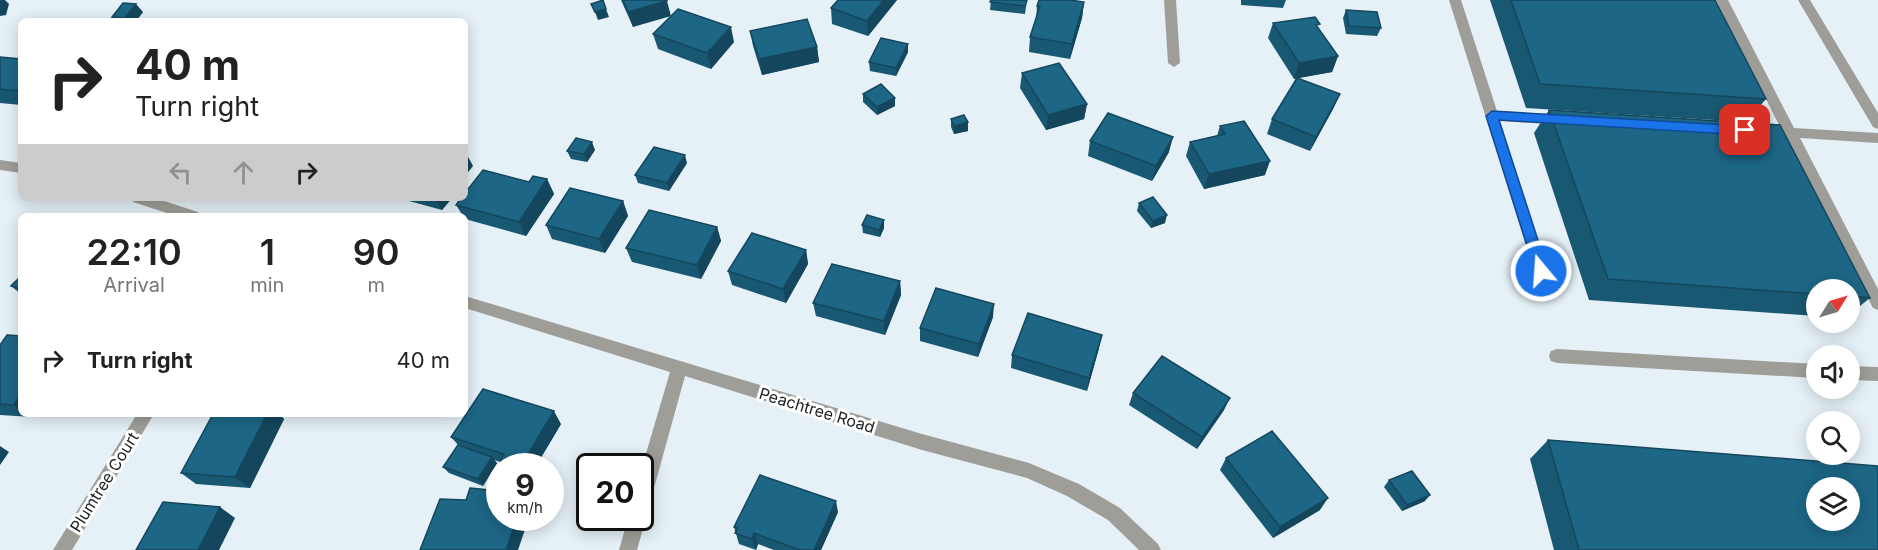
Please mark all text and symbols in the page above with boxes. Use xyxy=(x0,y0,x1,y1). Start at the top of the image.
text: 40 m xyxy=(135,39,240,90)
icon: right xyxy=(36,42,114,120)
text: Turn right xyxy=(135,90,259,123)
pin xyxy=(1719,104,1770,155)
icon: arrive xyxy=(1728,113,1761,146)
icon: left xyxy=(164,156,197,189)
icon: ahead xyxy=(227,156,260,189)
icon: right xyxy=(290,156,323,189)
text: 22:10 xyxy=(86,230,182,274)
text: 1 xyxy=(260,230,275,274)
text: 90 xyxy=(353,230,400,274)
position arrow xyxy=(1509,239,1573,303)
text: Arrival xyxy=(103,273,165,297)
text: min xyxy=(250,273,284,297)
text: m xyxy=(367,273,385,297)
north arrow xyxy=(1806,279,1860,333)
map controls xyxy=(1806,279,1860,531)
icon: right xyxy=(36,344,69,377)
button: sound xyxy=(1806,345,1860,399)
text: Turn right xyxy=(87,347,193,373)
text: 40 m xyxy=(396,347,450,373)
street label: Peachtree Road xyxy=(757,383,877,437)
button: search xyxy=(1806,411,1860,465)
street label: Plumtree Court xyxy=(65,428,143,536)
speed limit sign: 20 xyxy=(576,453,654,531)
text: 9 xyxy=(515,467,535,503)
button: layers xyxy=(1806,477,1860,531)
text: km/h xyxy=(507,498,543,517)

